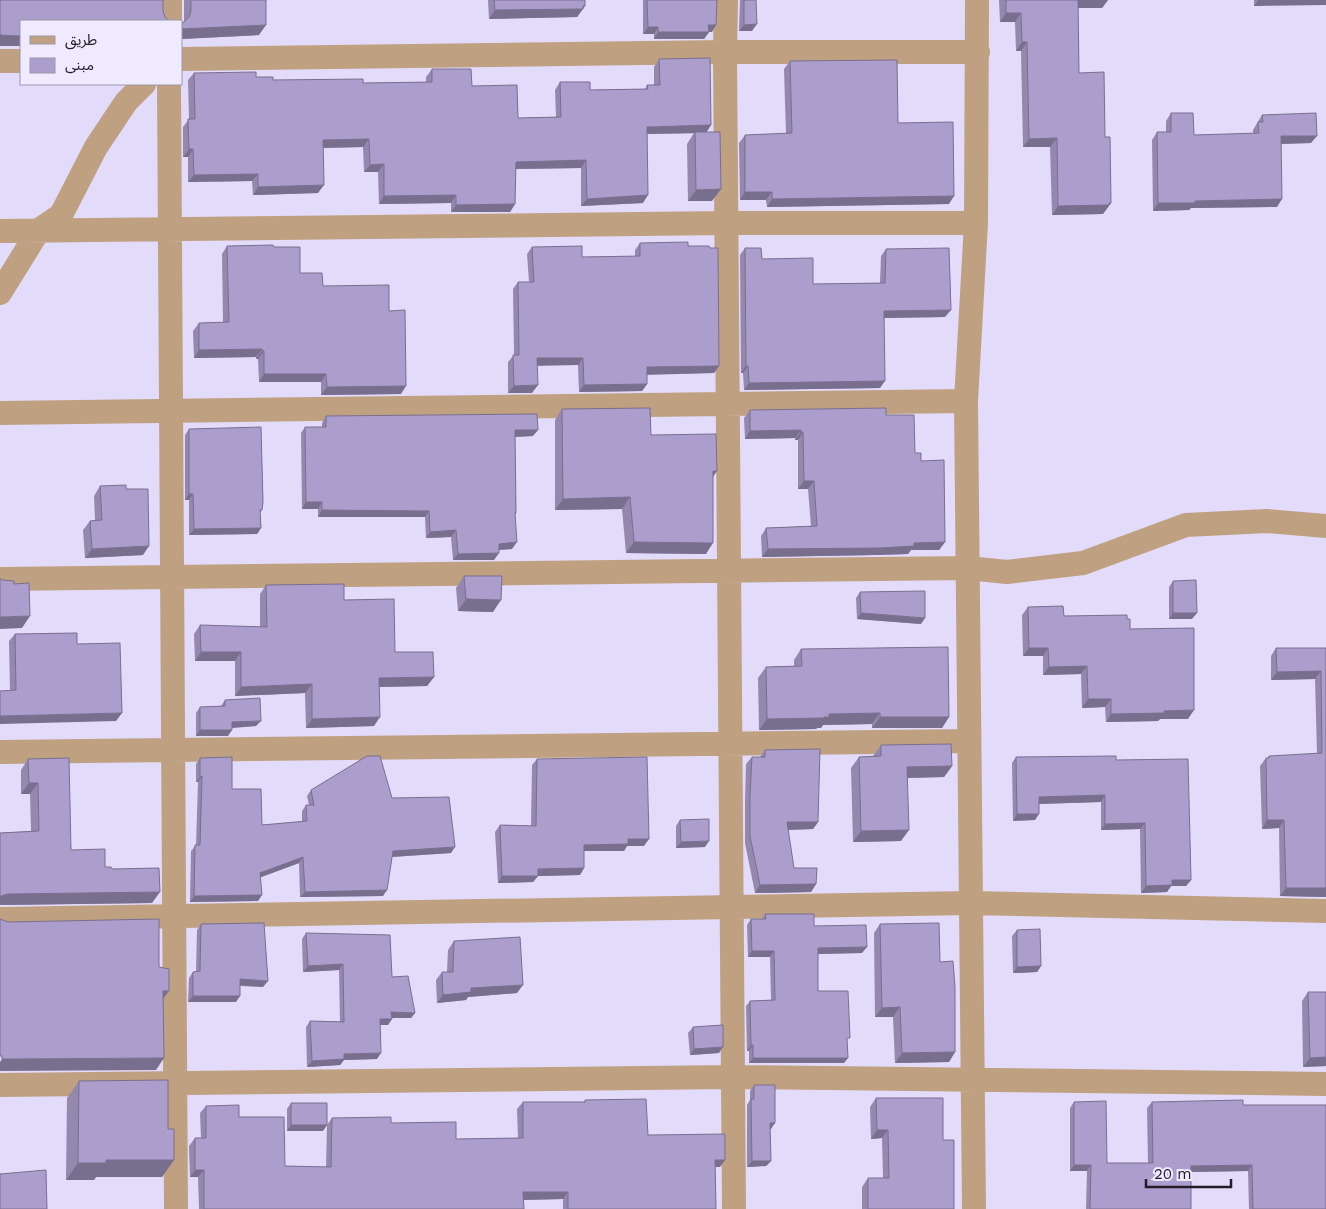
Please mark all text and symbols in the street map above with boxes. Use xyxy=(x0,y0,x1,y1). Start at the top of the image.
legend xyxy=(20,20,182,85)
text: طريق xyxy=(65,31,97,50)
text: مبنى xyxy=(65,56,94,74)
scale bar xyxy=(1146,1156,1231,1188)
text: 20 m xyxy=(1154,1165,1192,1183)

